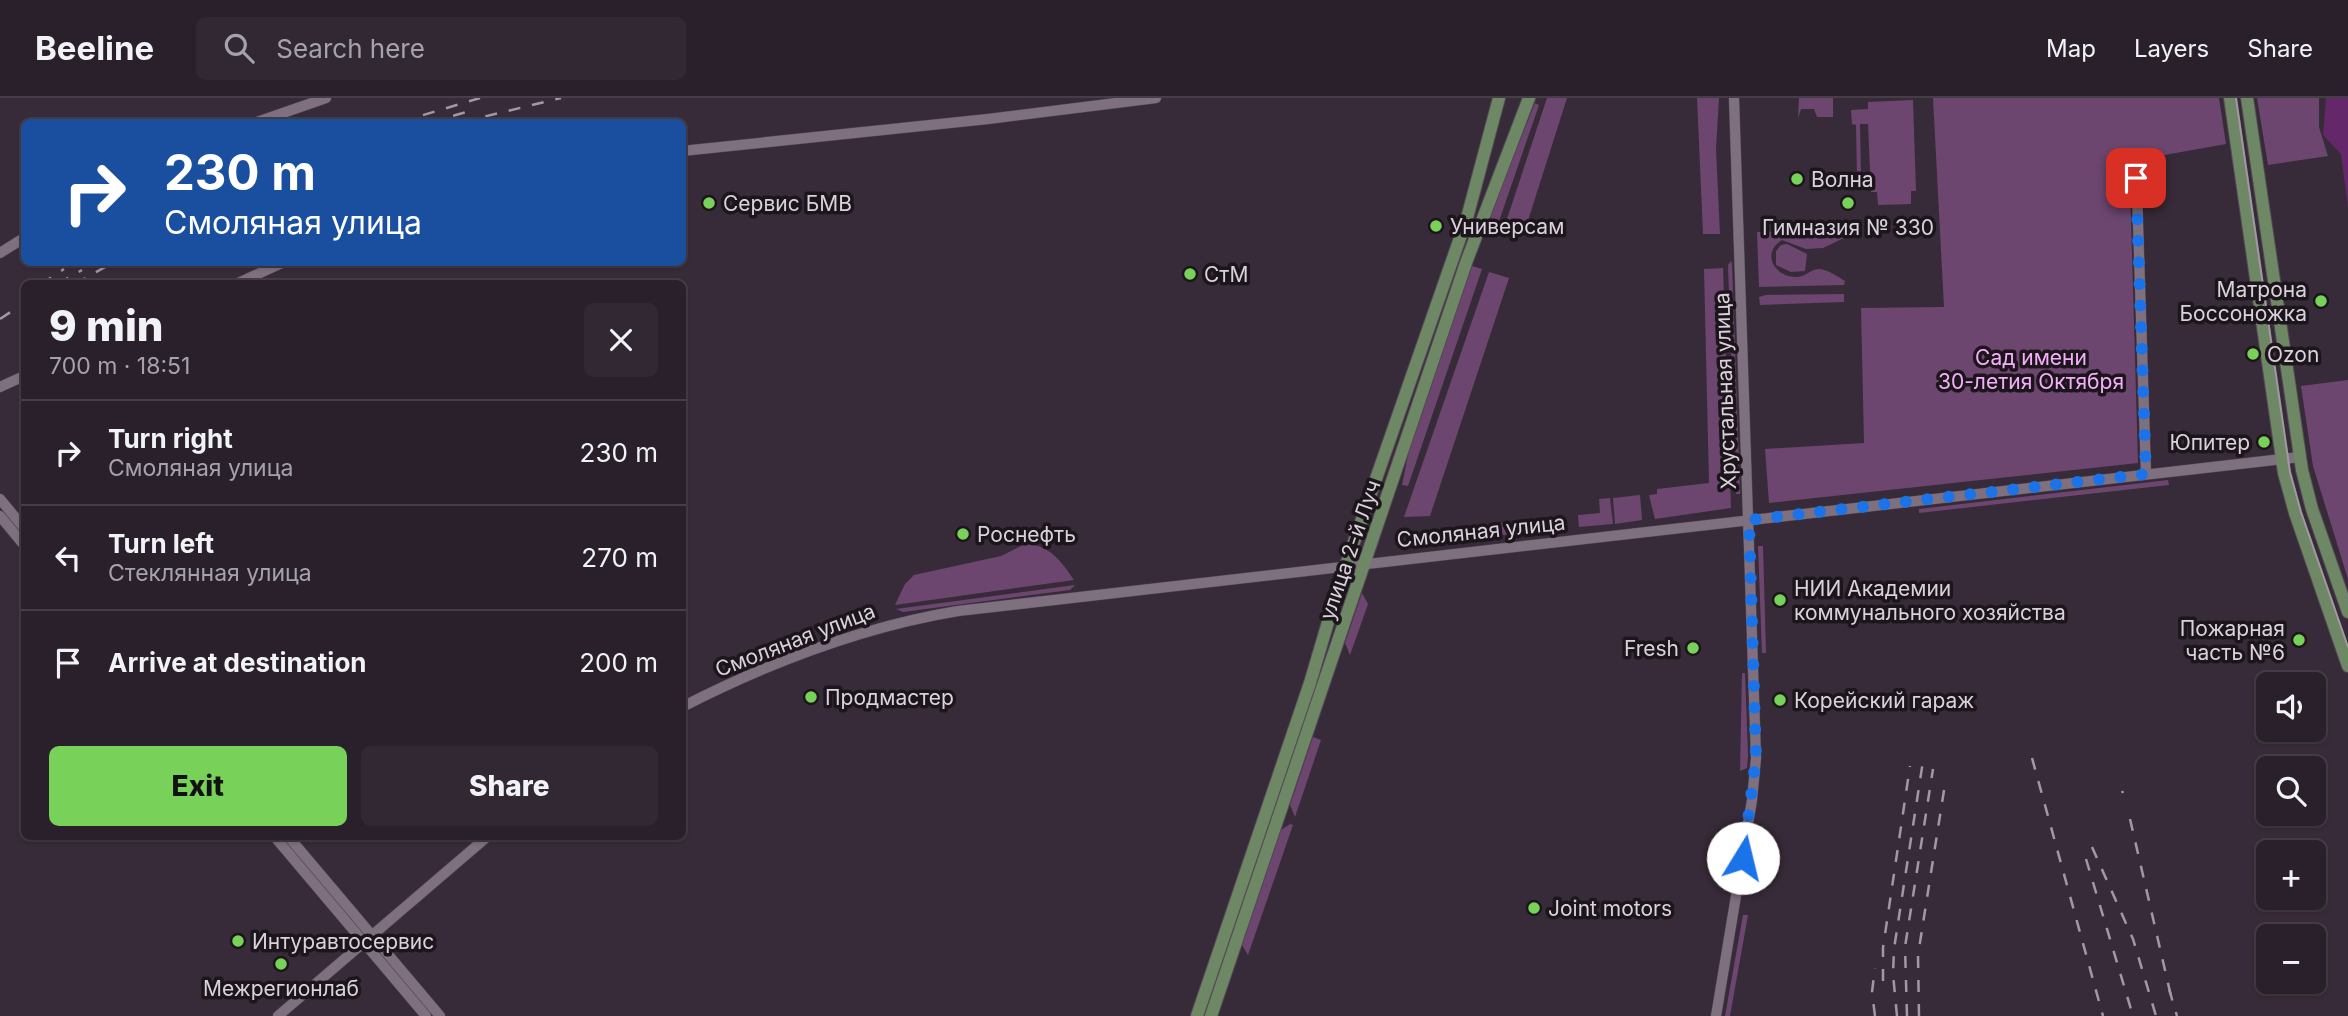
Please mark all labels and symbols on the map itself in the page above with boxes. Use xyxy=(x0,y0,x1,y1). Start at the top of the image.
pin xyxy=(2106,148,2166,208)
place label: Волна xyxy=(1811,167,1874,192)
marker: Волна xyxy=(1789,171,1805,187)
place label: Сервис БМВ xyxy=(723,191,852,216)
marker: Сервис БМВ xyxy=(701,195,717,211)
marker: Гимназия № 330 xyxy=(1840,195,1856,211)
place label: Универсам xyxy=(1450,214,1564,239)
place label: Гимназия № 330 xyxy=(1762,215,1934,240)
marker: Универсам xyxy=(1428,218,1444,234)
place label: СтМ xyxy=(1204,262,1248,287)
marker: СтМ xyxy=(1182,266,1198,282)
place label: Матрона Боссоножка xyxy=(2180,277,2307,326)
street label: Хрустальная улица xyxy=(1709,292,1741,490)
marker: Матрона Боссоножка xyxy=(2313,293,2329,309)
place label: Ozon xyxy=(2267,342,2319,367)
park label: Сад имени 30-летия Октября xyxy=(1938,345,2124,394)
marker: Ozon xyxy=(2245,346,2261,362)
place label: Юпитер xyxy=(2169,430,2250,455)
marker: Юпитер xyxy=(2256,434,2272,450)
street label: улица 2-й Луч xyxy=(1314,477,1386,623)
street label: Смоляная улица xyxy=(1396,510,1566,552)
place label: Роснефть xyxy=(977,522,1076,547)
marker: Роснефть xyxy=(955,526,971,542)
place label: НИИ Академии коммунального хозяйства xyxy=(1794,576,2066,625)
marker: НИИ Академии коммунального хозяйства xyxy=(1772,592,1788,608)
street label: Смоляная улица xyxy=(712,598,878,682)
place label: Пожарная часть №6 xyxy=(2180,616,2285,665)
marker: Пожарная часть №6 xyxy=(2291,632,2307,648)
place label: Fresh xyxy=(1624,636,1679,661)
marker: Fresh xyxy=(1685,640,1701,656)
place label: Продмастер xyxy=(825,685,954,710)
place label: Корейский гараж xyxy=(1794,688,1974,713)
marker: Продмастер xyxy=(803,689,819,705)
marker: Корейский гараж xyxy=(1772,692,1788,708)
position arrow xyxy=(1706,821,1780,895)
place label: Joint motors xyxy=(1548,896,1672,921)
marker: Joint motors xyxy=(1526,900,1542,916)
place label: Интуравтосервис xyxy=(252,929,434,954)
marker: Интуравтосервис xyxy=(230,933,246,949)
marker: Межрегионлаб xyxy=(273,956,289,972)
place label: Межрегионлаб xyxy=(203,976,359,1001)

